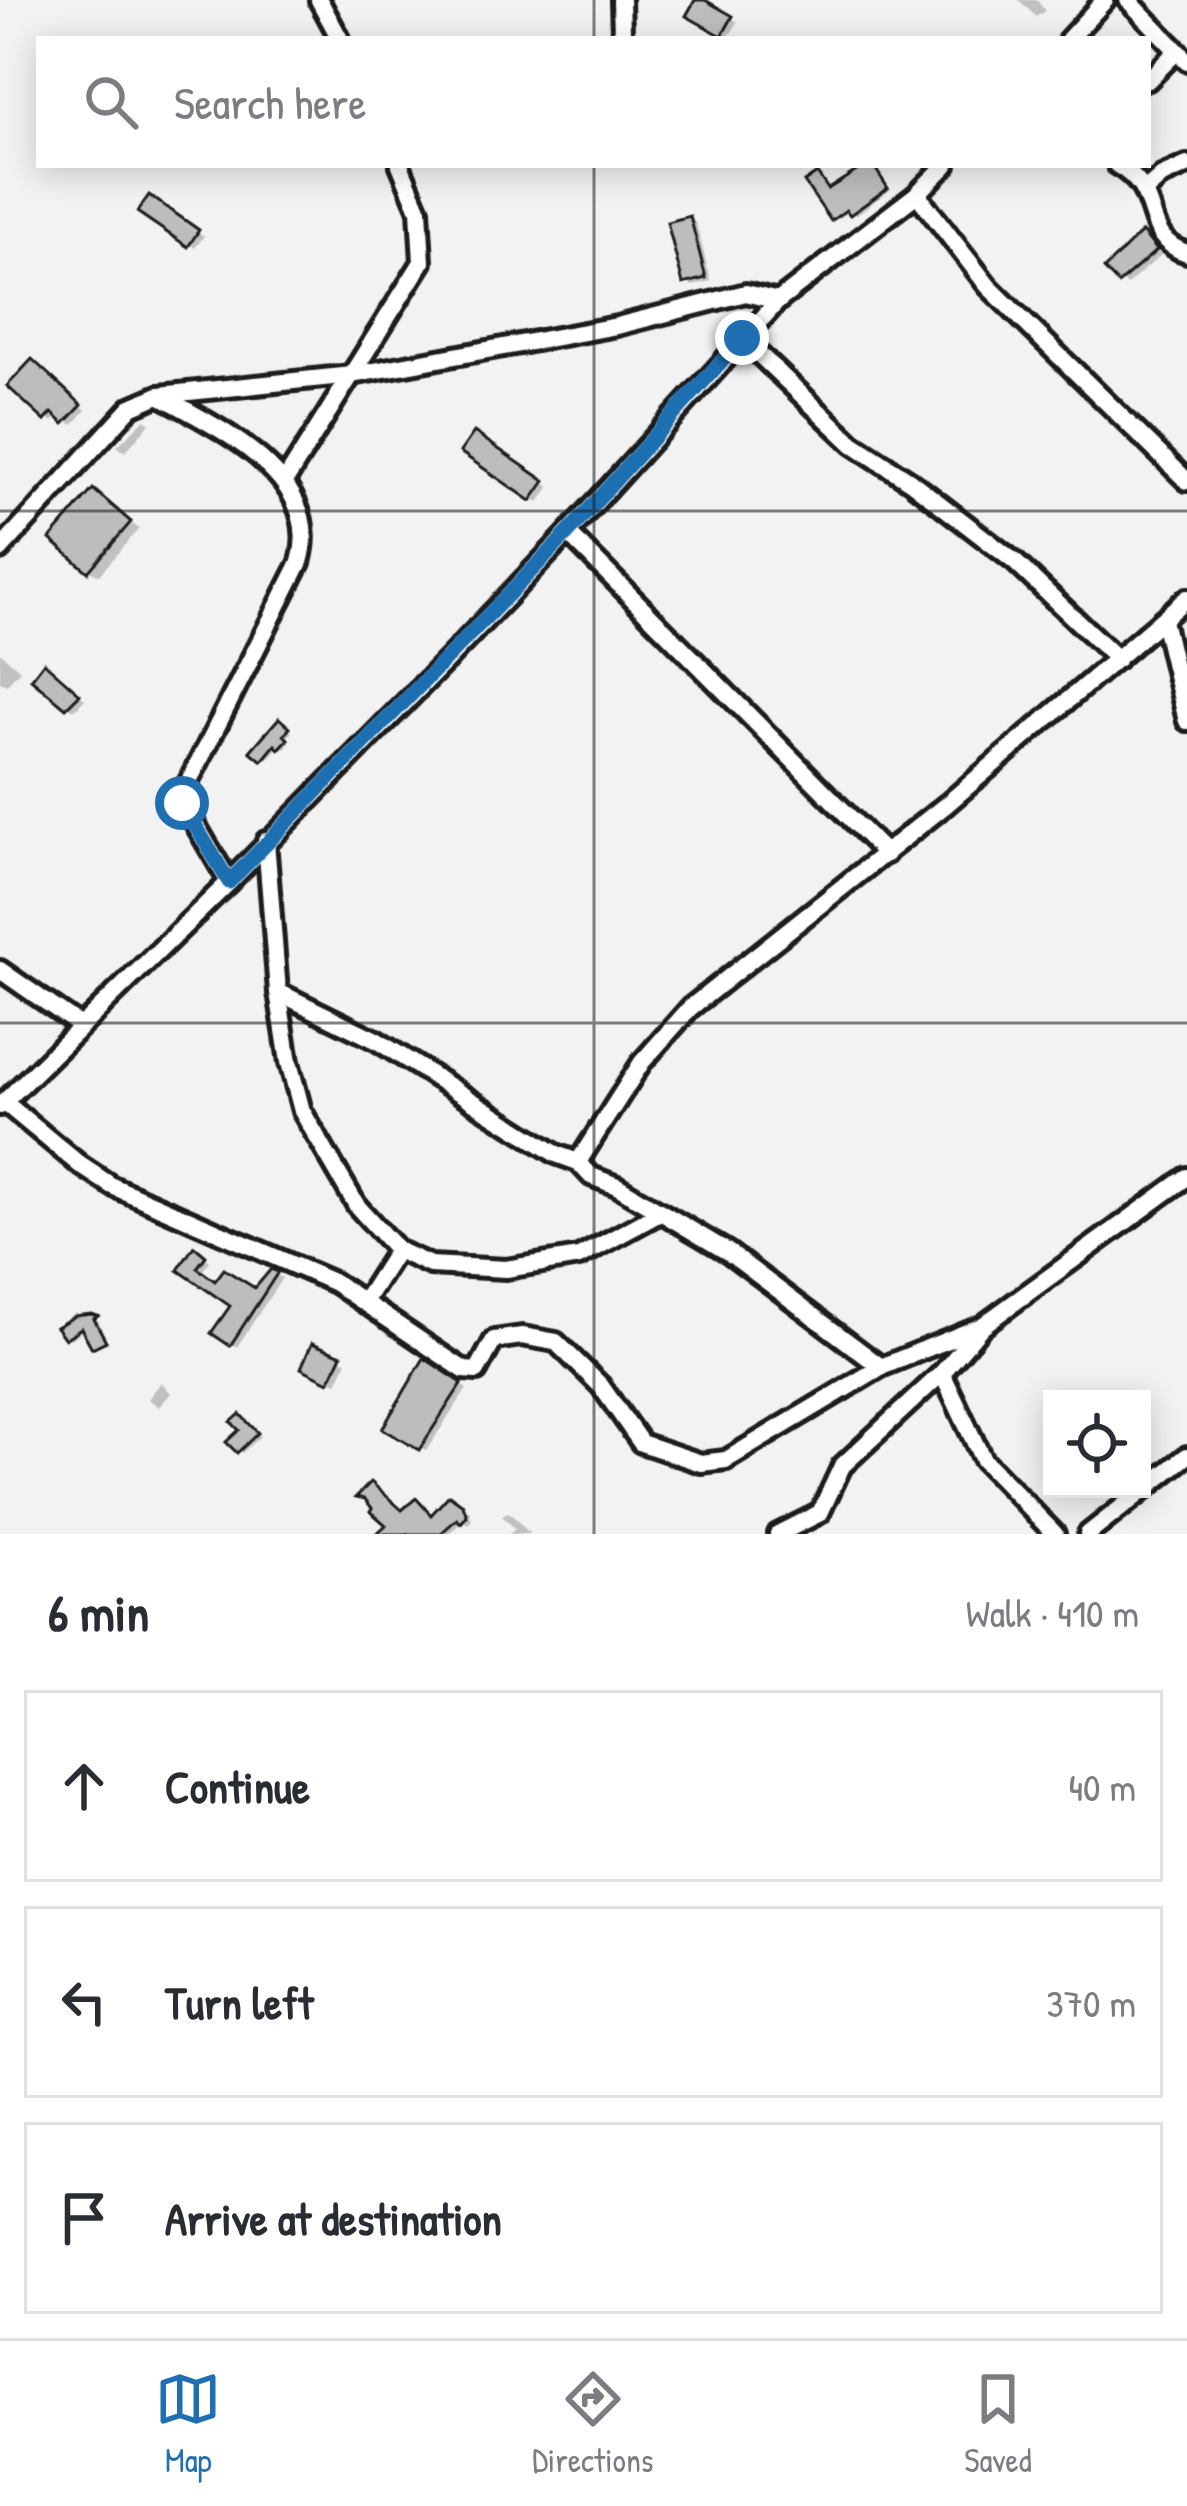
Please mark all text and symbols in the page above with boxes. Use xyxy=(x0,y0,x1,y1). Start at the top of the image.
search box xyxy=(36,36,1151,168)
icon: search xyxy=(78,69,144,135)
text: Search here xyxy=(174,72,366,133)
route end xyxy=(715,311,769,365)
route start xyxy=(155,776,209,830)
map controls xyxy=(1043,1390,1151,1498)
button: locate xyxy=(1043,1390,1151,1498)
text: 6 min xyxy=(48,1578,149,1647)
text: Walk · 410 m xyxy=(966,1586,1139,1639)
icon: ahead xyxy=(51,1753,117,1819)
text: Continue xyxy=(165,1756,310,1817)
text: 40 m xyxy=(1068,1760,1136,1813)
icon: left xyxy=(51,1969,117,2035)
text: Turn left xyxy=(165,1972,314,2033)
text: 370 m xyxy=(1046,1976,1136,2029)
icon: arrive xyxy=(51,2185,117,2251)
text: Arrive at destination xyxy=(165,2188,502,2249)
tab: Map xyxy=(155,2366,221,2482)
tab: Directions xyxy=(532,2366,654,2482)
tab: Saved xyxy=(964,2366,1032,2482)

